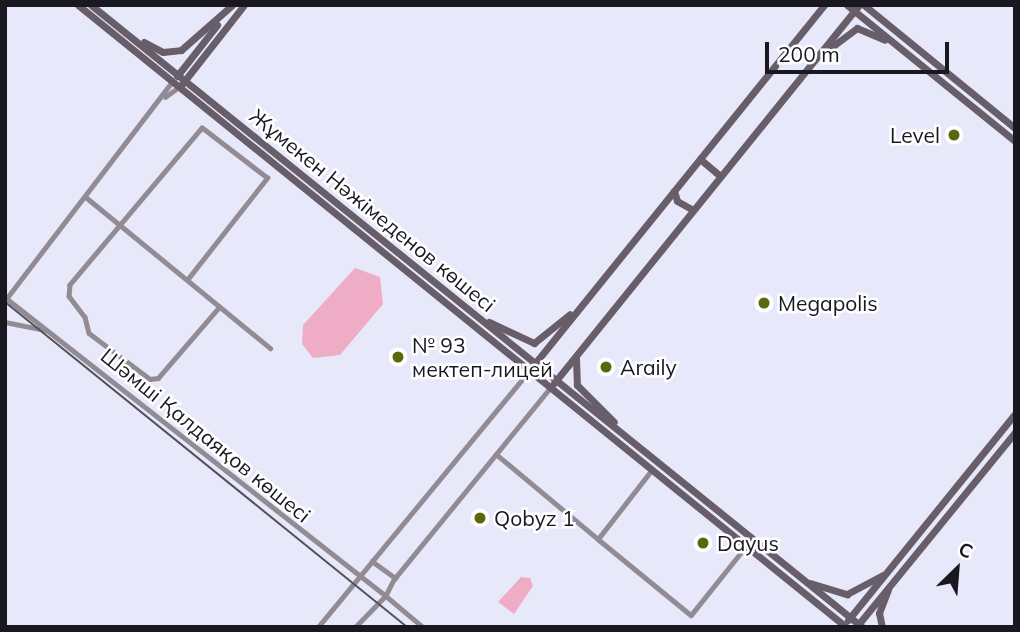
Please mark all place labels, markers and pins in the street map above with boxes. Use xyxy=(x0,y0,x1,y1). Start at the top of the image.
place label: Level xyxy=(890,122,940,148)
marker: Level xyxy=(946,127,962,143)
place label: Megapolis xyxy=(778,290,878,316)
marker: Megapolis xyxy=(756,295,772,311)
place label: № 93 мектеп-лицей xyxy=(412,332,553,382)
marker: № 93 мектеп-лицей xyxy=(390,349,406,365)
place label: Araily xyxy=(620,354,677,380)
marker: Araily xyxy=(598,359,614,375)
place label: Qobyz 1 xyxy=(494,505,575,531)
marker: Qobyz 1 xyxy=(472,510,488,526)
place label: Dayus xyxy=(717,530,779,556)
marker: Dayus xyxy=(695,535,711,551)

